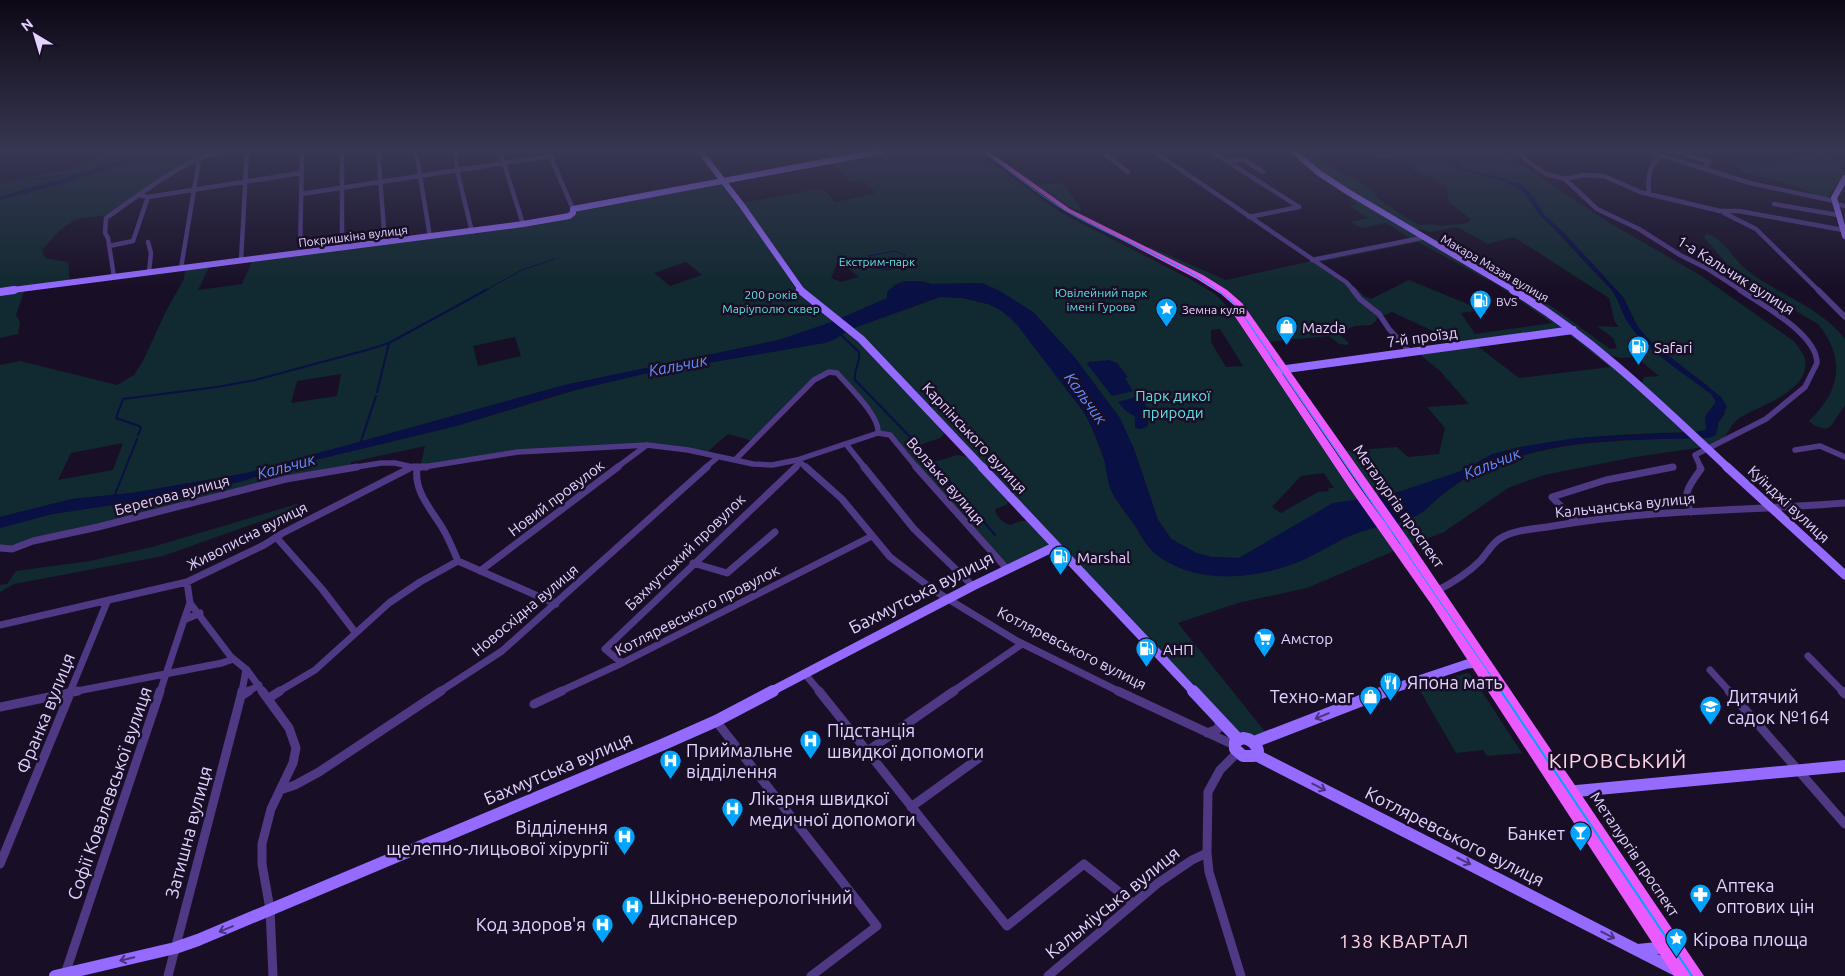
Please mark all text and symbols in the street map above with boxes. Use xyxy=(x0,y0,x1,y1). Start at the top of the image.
north arrow xyxy=(10,10,60,60)
text: N xyxy=(18,15,36,34)
street label: Покришкіна вулиця xyxy=(298,223,408,249)
street label: Макара Мазая вулиця xyxy=(1439,232,1551,304)
street label: 1-а Кальчик вулиця xyxy=(1674,232,1798,318)
park label: Екстрим-парк xyxy=(839,255,915,268)
park label: Ювілейний парк імені Гурова xyxy=(1055,286,1147,313)
park label: 200 років Маріуполю сквер xyxy=(722,288,820,315)
fuel station icon: BVS xyxy=(1468,289,1492,320)
place label: BVS xyxy=(1496,295,1517,308)
place icon: Земна куля xyxy=(1154,297,1178,328)
place label: Земна куля xyxy=(1182,303,1245,316)
shop icon: Mazda xyxy=(1274,315,1298,346)
place label: Mazda xyxy=(1302,319,1346,336)
street label: 7-й проїзд xyxy=(1386,324,1458,350)
fuel station icon: Safari xyxy=(1626,335,1650,366)
place label: Safari xyxy=(1654,339,1692,356)
water label: Кальчик xyxy=(647,350,710,380)
water label: Кальчик xyxy=(1061,369,1111,428)
street label: Карпінського вулиця xyxy=(919,379,1031,497)
park label: Парк дикої природи xyxy=(1135,387,1211,421)
street label: Волзька вулиця xyxy=(903,434,989,528)
street label: Металургів проспект xyxy=(1350,441,1448,571)
water label: Кальчик xyxy=(1461,443,1524,483)
water label: Кальчик xyxy=(255,449,318,482)
street label: Новий провулок xyxy=(505,456,607,540)
street label: Куїнджі вулиця xyxy=(1745,462,1833,546)
street label: Берегова вулиця xyxy=(113,471,231,519)
street label: Кальчанська вулиця xyxy=(1554,489,1696,521)
street label: Бахмутський провулок xyxy=(622,490,749,614)
street label: Живописна вулиця xyxy=(184,498,310,574)
fuel station icon: Marshal xyxy=(1049,545,1073,576)
street label: Бахмутська вулиця xyxy=(845,547,997,637)
place label: Marshal xyxy=(1077,549,1130,566)
street label: Новосхідна вулиця xyxy=(469,561,581,659)
street label: Котляревського провулок xyxy=(612,561,782,659)
street label: Котляревського вулиця xyxy=(995,603,1149,693)
supermarket icon: Амстор xyxy=(1253,626,1277,657)
place label: Амстор xyxy=(1281,630,1333,647)
fuel station icon: АНП xyxy=(1135,637,1159,668)
place label: АНП xyxy=(1163,641,1194,658)
street label: Франка вулиця xyxy=(12,650,78,776)
restaurant icon: Япона мать xyxy=(1379,670,1403,701)
place label: Япона мать xyxy=(1407,672,1503,692)
street label: Софії Ковалевської вулиця xyxy=(63,684,155,902)
shop icon: Техно-маг xyxy=(1358,684,1382,715)
place label: Техно-маг xyxy=(1270,686,1354,706)
place label: Дитячий садок №164 xyxy=(1727,686,1829,727)
school or university icon: Дитячий садок №164 xyxy=(1699,694,1723,725)
one-way arrow xyxy=(1315,711,1330,721)
place label: Підстанція швидкої допомоги xyxy=(827,720,984,761)
street label: Бахмутська вулиця xyxy=(481,728,635,808)
hospital icon: Підстанція швидкої допомоги xyxy=(799,728,823,759)
place label: Приймальне відділення xyxy=(686,740,793,781)
hospital icon: Приймальне відділення xyxy=(658,748,682,779)
district label: КІРОВСЬКИЙ xyxy=(1549,748,1687,772)
street label: Затишна вулиця xyxy=(161,764,215,900)
street label: Котляревського вулиця xyxy=(1362,782,1548,890)
one-way arrow xyxy=(1311,783,1326,792)
place label: Лікарня швидкої медичної допомоги xyxy=(749,788,916,829)
street label: Металургів проспект xyxy=(1587,789,1683,920)
hospital icon: Лікарня швидкої медичної допомоги xyxy=(721,796,745,827)
place label: Відділення щелепно-лицьової хірургії xyxy=(386,817,609,858)
bar icon: Банкет xyxy=(1569,821,1593,852)
place label: Банкет xyxy=(1507,823,1565,843)
hospital icon: Відділення щелепно-лицьової хірургії xyxy=(612,825,636,856)
street label: Кальміуська вулиця xyxy=(1041,842,1183,962)
one-way arrow xyxy=(1456,856,1471,866)
place label: Аптека оптових цін xyxy=(1716,875,1815,916)
pharmacy icon: Аптека оптових цін xyxy=(1688,883,1712,914)
place label: Шкірно-венерологічний диспансер xyxy=(649,887,853,928)
hospital icon: Шкірно-венерологічний диспансер xyxy=(621,895,645,926)
hospital icon: Код здоров'я xyxy=(590,912,614,943)
place label: Код здоров'я xyxy=(476,914,586,934)
one-way arrow xyxy=(219,924,234,934)
place icon: Кірова площа xyxy=(1665,927,1689,958)
place label: Кірова площа xyxy=(1693,929,1808,949)
district label: 138 КВАРТАЛ xyxy=(1339,930,1469,952)
one-way arrow xyxy=(1601,930,1616,940)
one-way arrow xyxy=(120,955,136,964)

